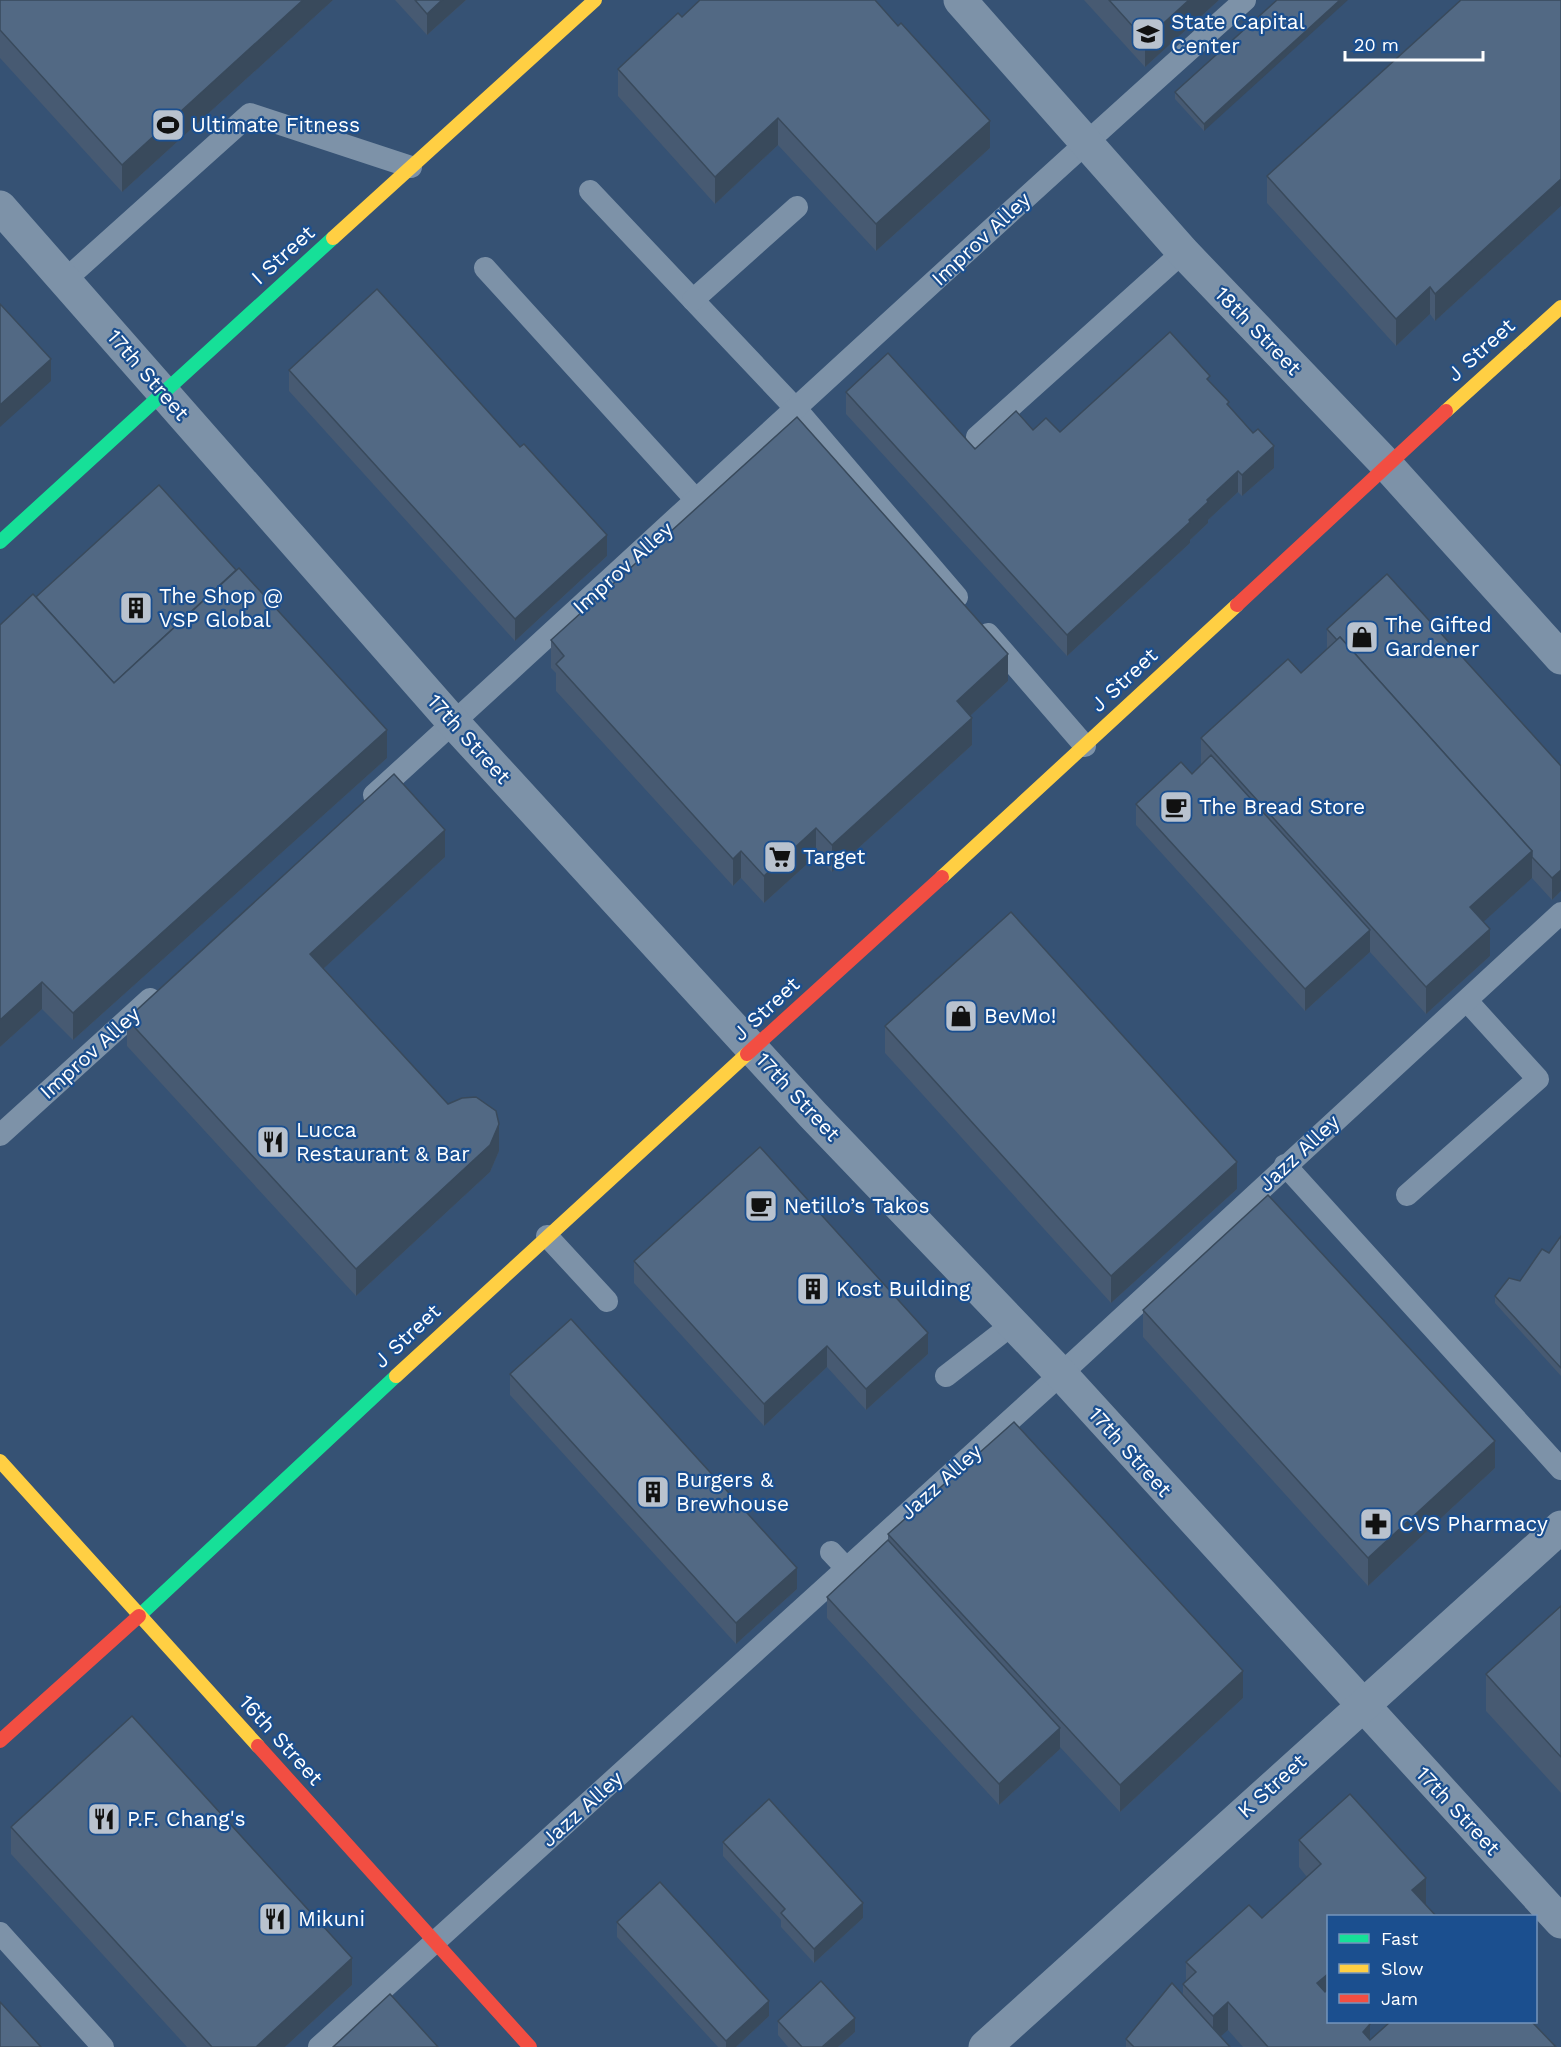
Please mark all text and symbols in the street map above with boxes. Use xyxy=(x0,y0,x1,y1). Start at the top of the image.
place label: State Capital Center xyxy=(1171,9,1306,58)
school or university icon: State Capital Center xyxy=(1130,16,1166,52)
scale bar xyxy=(1345,24,1483,62)
text: 20 m xyxy=(1354,34,1399,55)
sports icon: Ultimate Fitness xyxy=(150,107,186,143)
place label: Ultimate Fitness xyxy=(191,112,360,137)
street label: Improv Alley xyxy=(926,186,1035,291)
street label: I Street xyxy=(246,220,320,290)
street label: 18th Street xyxy=(1210,281,1307,380)
street label: J Street xyxy=(1442,313,1520,386)
street label: 17th Street xyxy=(102,324,195,425)
street label: Improv Alley xyxy=(567,516,678,619)
place label: The Shop @ VSP Global xyxy=(159,583,283,632)
building icon: The Shop @ VSP Global xyxy=(118,590,154,626)
place label: The Gifted Gardener xyxy=(1385,612,1492,661)
shop icon: The Gifted Gardener xyxy=(1344,619,1380,655)
street label: J Street xyxy=(1085,642,1162,717)
street label: 17th Street xyxy=(423,689,516,789)
cafe icon: The Bread Store xyxy=(1158,789,1194,825)
place label: The Bread Store xyxy=(1199,794,1365,819)
supermarket icon: Target xyxy=(762,839,798,875)
place label: Target xyxy=(803,844,865,869)
street label: J Street xyxy=(727,971,804,1046)
shop icon: BevMo! xyxy=(943,998,979,1034)
street label: Improv Alley xyxy=(34,1001,145,1104)
place label: BevMo! xyxy=(984,1003,1057,1028)
street label: 17th Street xyxy=(751,1047,846,1146)
street label: Jazz Alley xyxy=(1253,1109,1344,1196)
place label: Lucca Restaurant & Bar xyxy=(296,1117,470,1166)
restaurant icon: Lucca Restaurant & Bar xyxy=(255,1124,291,1160)
cafe icon: Netillo’s Takos xyxy=(743,1188,779,1224)
place label: Netillo’s Takos xyxy=(784,1193,930,1218)
building icon: Kost Building xyxy=(795,1271,831,1307)
place label: Kost Building xyxy=(836,1276,971,1301)
street label: J Street xyxy=(368,1298,445,1373)
street label: 17th Street xyxy=(1084,1402,1177,1502)
street label: Jazz Alley xyxy=(895,1438,987,1525)
place label: Burgers & Brewhouse xyxy=(676,1467,789,1516)
building icon: Burgers & Brewhouse xyxy=(635,1474,671,1510)
pharmacy icon: CVS Pharmacy xyxy=(1358,1506,1394,1542)
place label: CVS Pharmacy xyxy=(1399,1511,1548,1536)
street label: 16th Street xyxy=(234,1689,329,1790)
street label: K Street xyxy=(1232,1748,1311,1823)
street label: 17th Street xyxy=(1411,1761,1506,1860)
street label: Jazz Alley xyxy=(536,1765,628,1852)
restaurant icon: P.F. Chang's xyxy=(86,1801,122,1837)
place label: P.F. Chang's xyxy=(127,1806,245,1831)
restaurant icon: Mikuni xyxy=(257,1901,293,1937)
place label: Mikuni xyxy=(298,1906,365,1931)
legend xyxy=(1327,1915,1537,2023)
text: Fast xyxy=(1381,1928,1419,1949)
text: Slow xyxy=(1381,1958,1424,1979)
text: Jam xyxy=(1381,1988,1418,2009)

